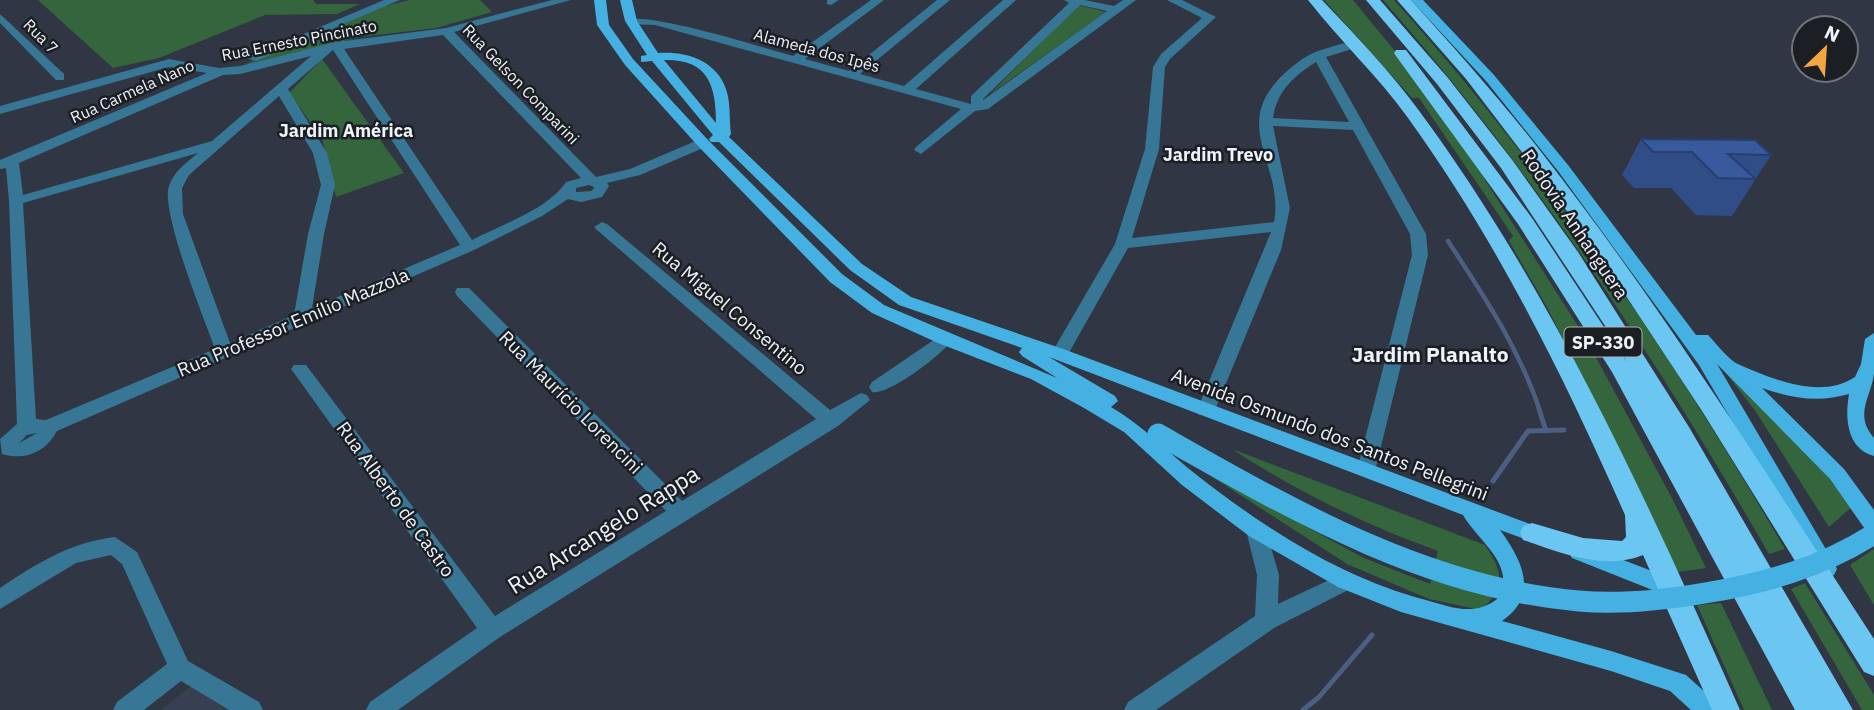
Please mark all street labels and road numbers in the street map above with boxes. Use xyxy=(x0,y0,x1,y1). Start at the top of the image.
street label: Rua 7 xyxy=(19,14,63,58)
street label: Rua Ernesto Pincinato xyxy=(220,15,378,65)
street label: Rua Gelson Comparini xyxy=(459,20,583,148)
street label: Alameda dos Ipês xyxy=(752,24,882,76)
street label: Rua Carmela Nano xyxy=(67,55,197,127)
street label: Rodovia Anhanguera xyxy=(1516,144,1634,304)
street label: Rua Miguel Consentino xyxy=(648,236,812,380)
street label: Rua Professor Emílio Mazzola xyxy=(173,262,413,382)
street label: Rua Maurício Lorencini xyxy=(494,325,648,479)
road number: SP-330 xyxy=(1564,328,1642,356)
street label: Avenida Osmundo dos Santos Pellegrini xyxy=(1168,362,1492,506)
street label: Rua Alberto de Castro xyxy=(332,417,460,581)
street label: Rua Arcangelo Rappa xyxy=(502,458,704,600)

